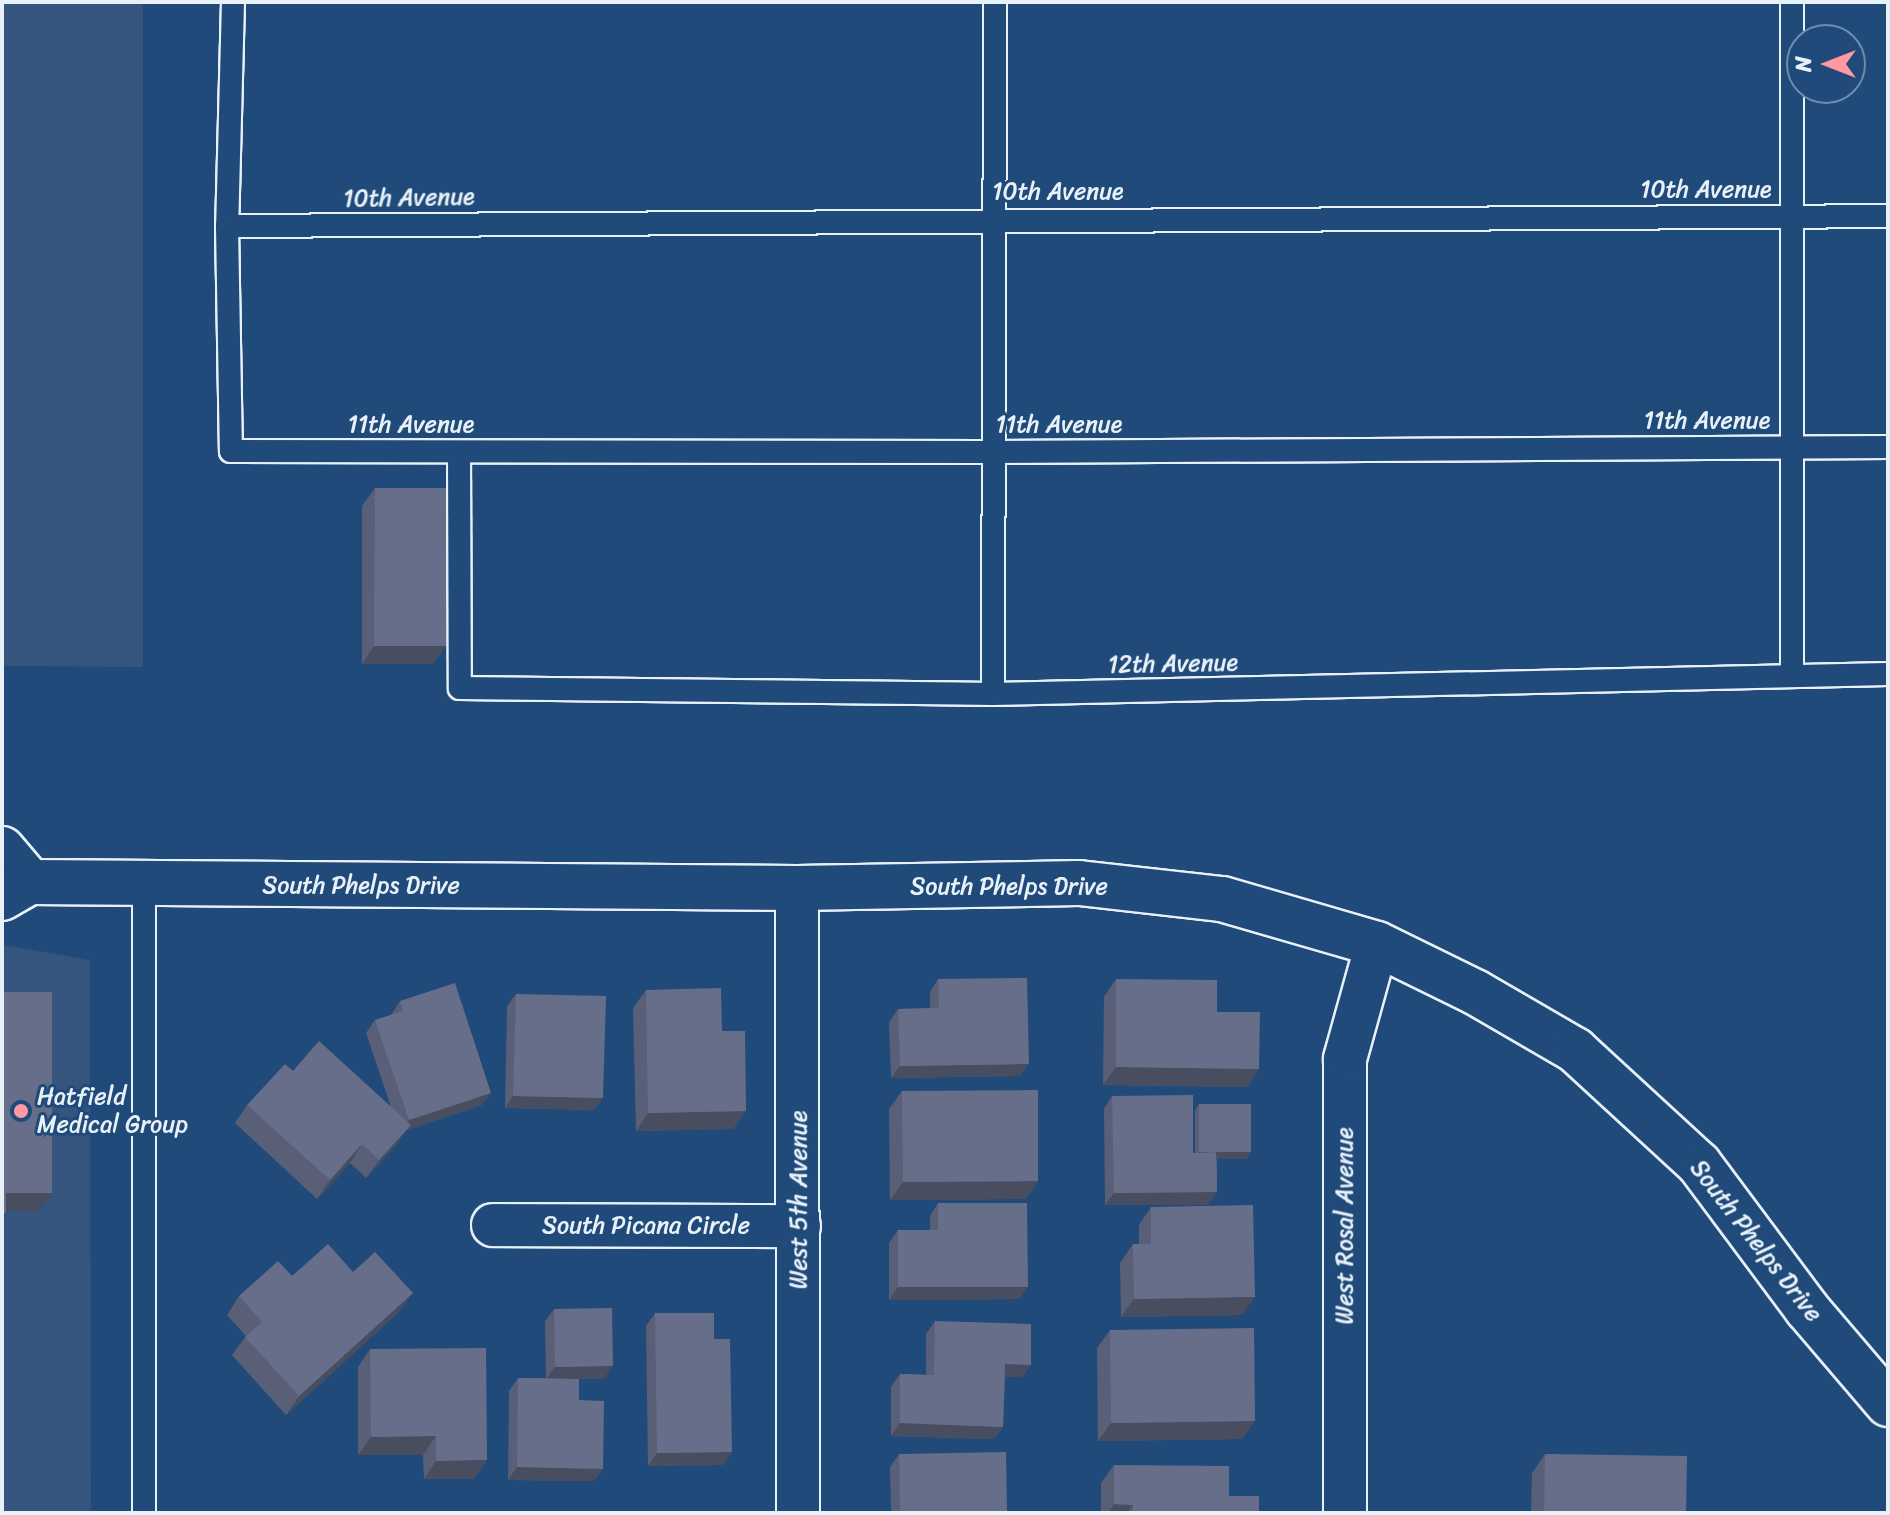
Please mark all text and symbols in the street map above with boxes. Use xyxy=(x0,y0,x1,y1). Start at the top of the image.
north arrow xyxy=(1786,24,1866,104)
text: N xyxy=(1784,56,1823,72)
street label: 10th Avenue xyxy=(1640,176,1772,204)
street label: 10th Avenue xyxy=(992,178,1124,206)
street label: 10th Avenue xyxy=(343,182,475,214)
street label: 11th Avenue xyxy=(1644,407,1770,435)
street label: 11th Avenue xyxy=(348,411,474,439)
street label: 11th Avenue xyxy=(996,411,1122,439)
street label: 12th Avenue xyxy=(1108,648,1238,680)
street label: South Phelps Drive xyxy=(261,872,461,900)
street label: South Phelps Drive xyxy=(909,873,1109,901)
place label: Hatfield Medical Group xyxy=(37,1083,188,1139)
marker: Hatfield Medical Group xyxy=(12,1102,30,1120)
street label: West 5th Avenue xyxy=(785,1110,813,1290)
street label: West Rosal Avenue xyxy=(1331,1127,1359,1325)
street label: South Phelps Drive xyxy=(1683,1153,1829,1329)
street label: South Picana Circle xyxy=(542,1212,750,1240)

